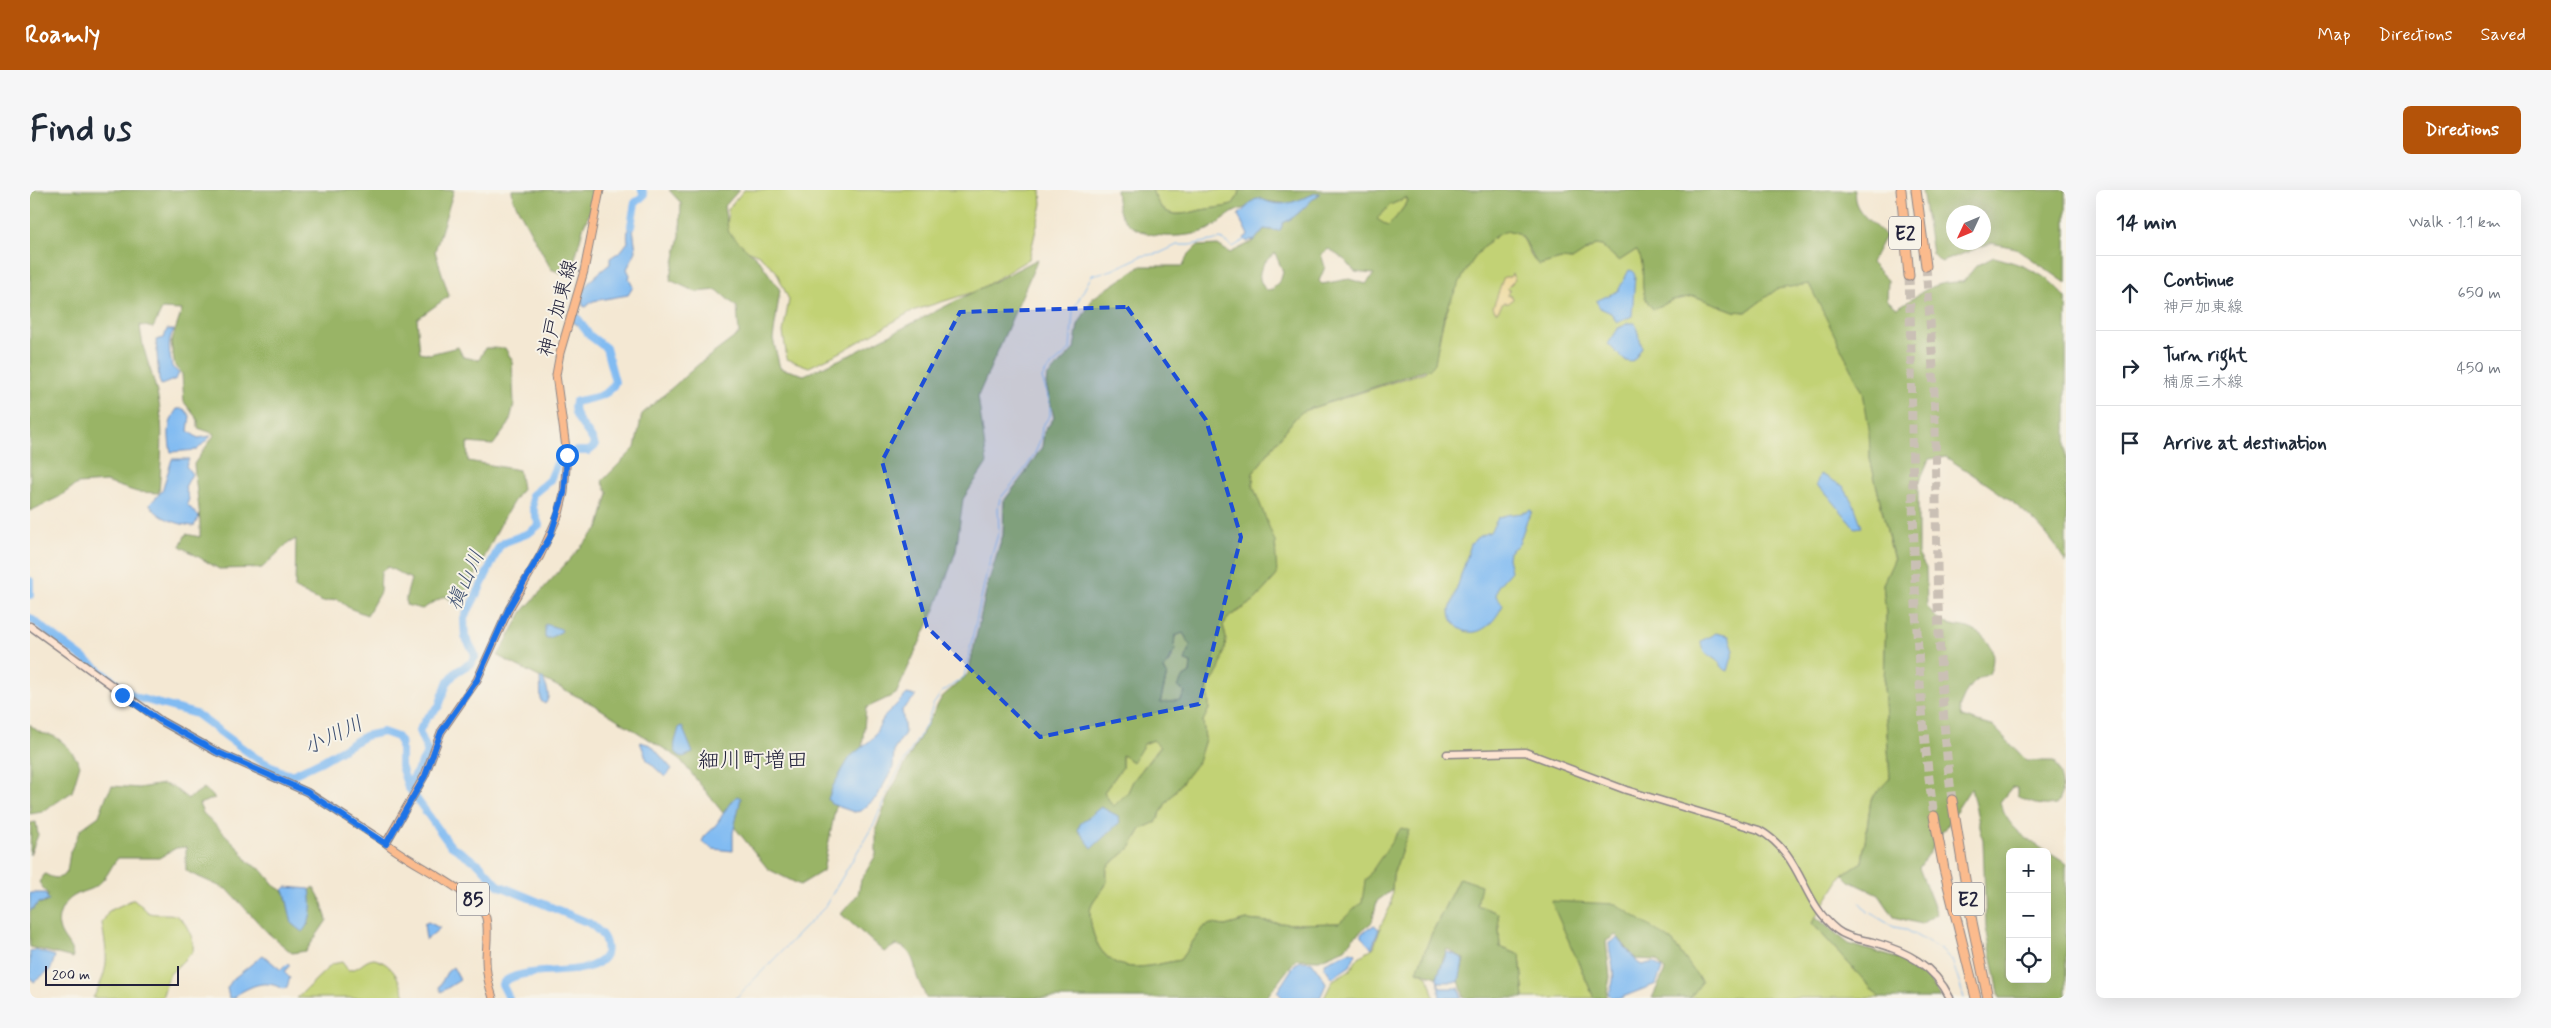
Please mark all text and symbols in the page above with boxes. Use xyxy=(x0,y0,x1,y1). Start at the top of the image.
text: Roamly xyxy=(25,20,100,51)
text: Map xyxy=(2318,23,2351,47)
text: Directions xyxy=(2379,23,2453,47)
text: Saved xyxy=(2481,23,2526,47)
button: Directions xyxy=(2403,106,2521,154)
text: Find us xyxy=(30,107,132,153)
north arrow xyxy=(1946,205,1991,250)
text: 14 min xyxy=(2116,209,2177,237)
text: Walk · 1.1 km xyxy=(2409,212,2501,233)
road number: E2 xyxy=(1889,216,1921,249)
street label: 神戸加東線 xyxy=(532,257,584,360)
text: Continue xyxy=(2163,268,2234,293)
icon: ahead xyxy=(2116,279,2144,307)
text: 650 m xyxy=(2458,283,2501,304)
text: 神戸加東線 xyxy=(2163,297,2243,318)
text: Turn right xyxy=(2163,343,2247,368)
icon: right xyxy=(2116,354,2144,382)
text: 450 m xyxy=(2456,358,2501,379)
text: 楠原三木線 xyxy=(2163,372,2243,393)
icon: arrive xyxy=(2116,429,2144,457)
text: Arrive at destination xyxy=(2163,431,2327,456)
route start xyxy=(556,444,579,467)
water label: 槇山川 xyxy=(440,546,492,615)
route end xyxy=(111,684,134,707)
water label: 小川川 xyxy=(299,710,368,762)
district label: 細川町増田 xyxy=(698,747,808,775)
map controls xyxy=(2006,848,2051,983)
button: + xyxy=(2006,848,2051,893)
road number: 85 xyxy=(457,882,489,916)
road number: E2 xyxy=(1952,882,1984,916)
button: − xyxy=(2006,893,2051,938)
button: locate xyxy=(2006,938,2051,983)
scale bar xyxy=(45,963,179,986)
text: 200 m xyxy=(52,966,90,984)

